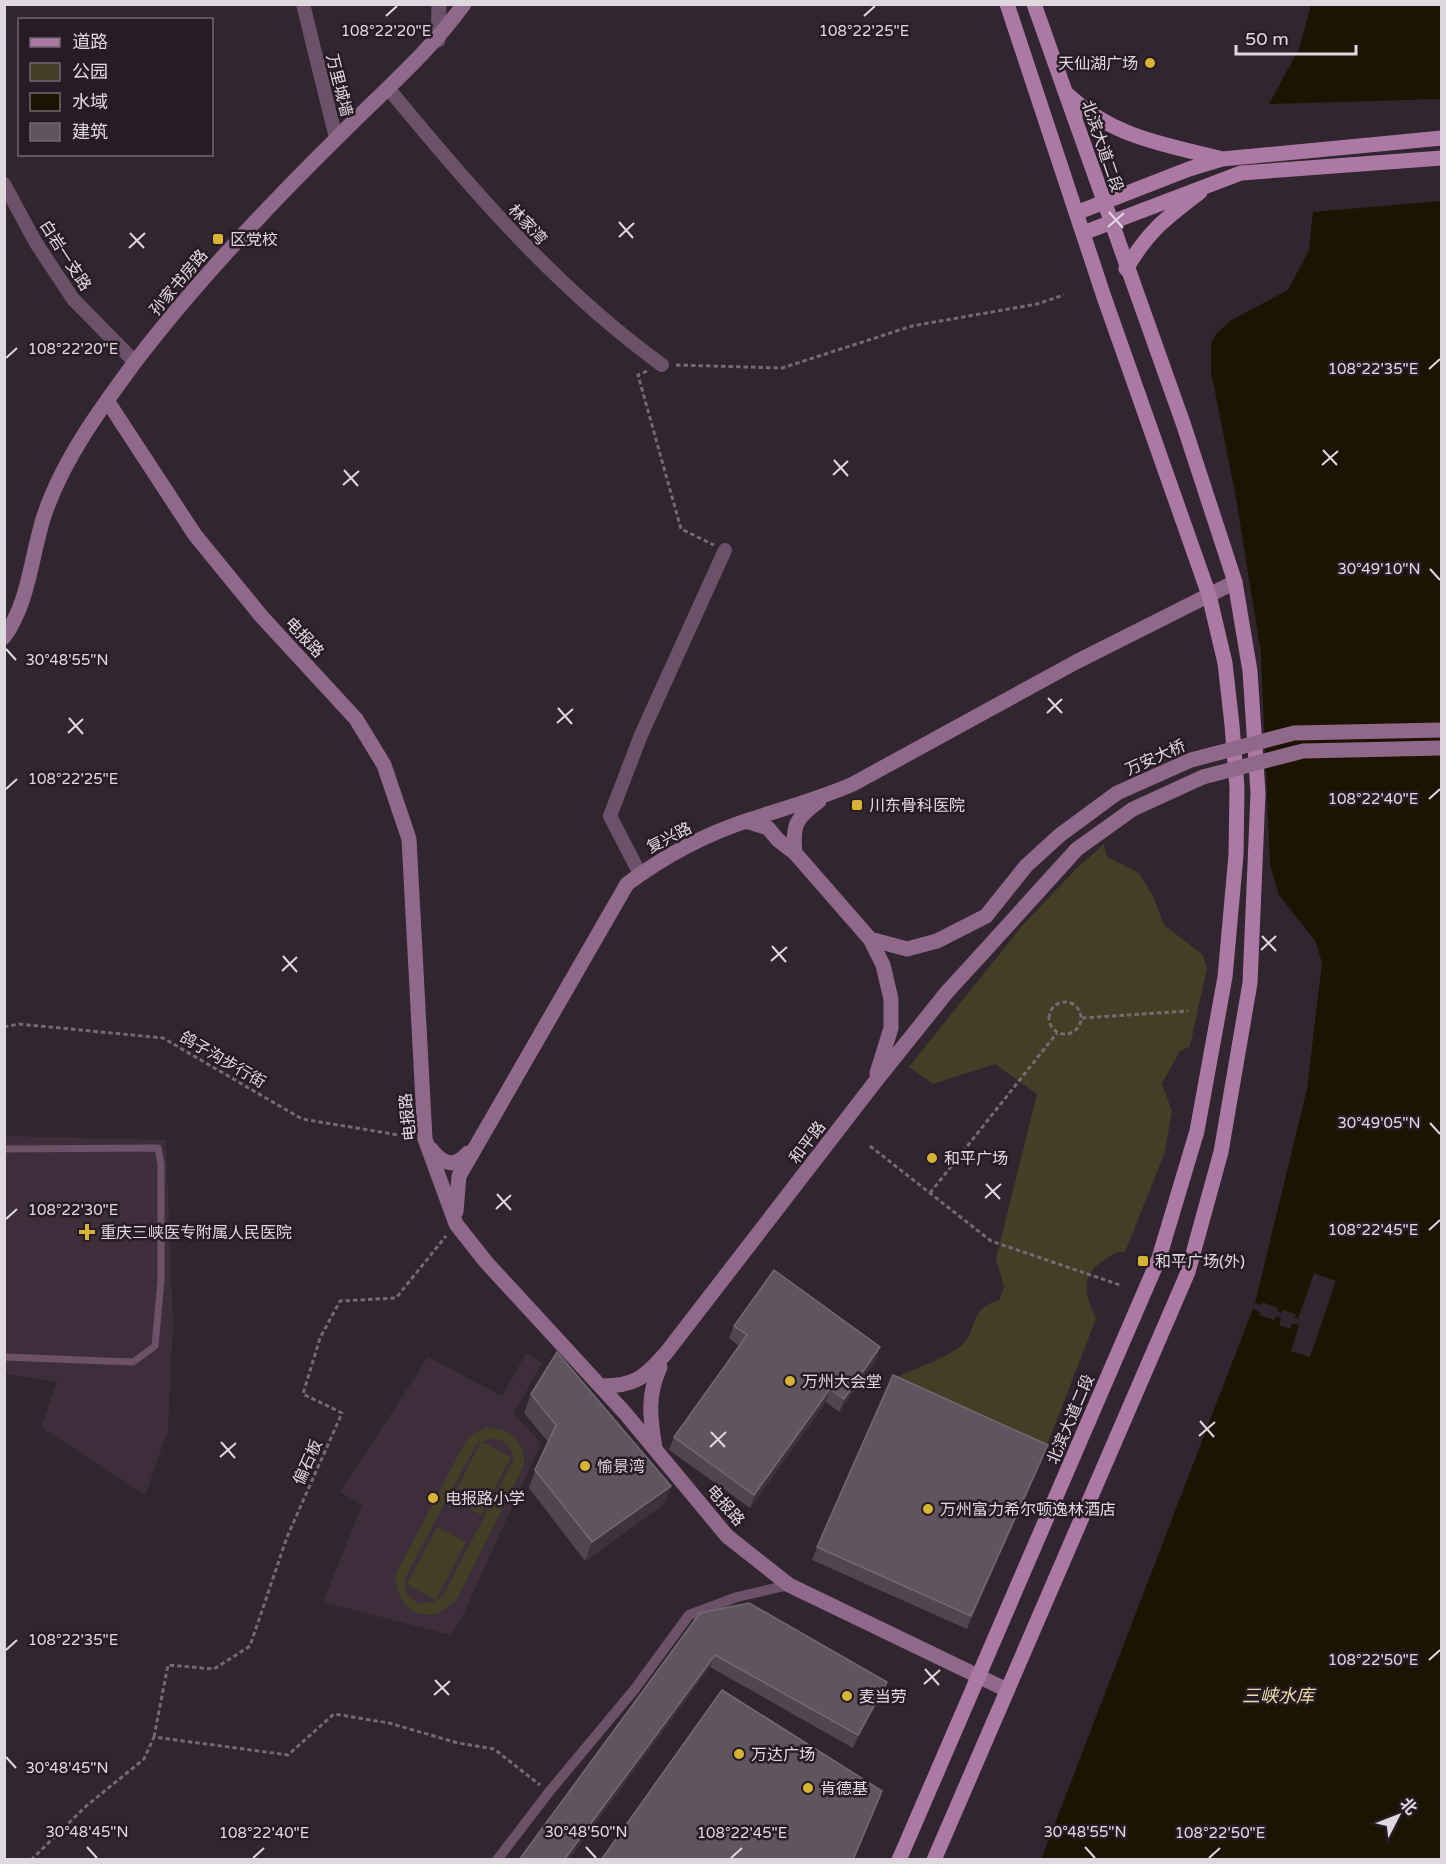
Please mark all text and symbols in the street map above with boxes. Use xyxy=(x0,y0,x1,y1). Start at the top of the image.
legend xyxy=(18,18,213,156)
scale bar xyxy=(1236,18,1356,56)
text: 108°22'20"E xyxy=(341,22,431,40)
text: 108°22'25"E xyxy=(819,22,909,40)
text: 50 m xyxy=(1245,28,1289,50)
text: 道路 xyxy=(72,31,108,53)
street label: 万里城墙 xyxy=(322,52,356,119)
place label: 天仙湖广场 xyxy=(1058,54,1138,74)
marker: 天仙湖广场 xyxy=(1143,56,1157,70)
text: 公园 xyxy=(72,61,108,83)
text: 水域 xyxy=(72,91,108,113)
street label: 北滨大道二段 xyxy=(1077,98,1127,195)
text: 建筑 xyxy=(72,121,108,143)
street label: 林家湾 xyxy=(504,200,551,249)
street label: 白岩一支路 xyxy=(35,217,95,295)
place label: 区党校 xyxy=(230,230,278,250)
marker: 区党校 xyxy=(211,232,225,246)
street label: 孙家书房路 xyxy=(145,246,212,320)
text: 108°22'20"E xyxy=(28,340,118,358)
text: 108°22'35"E xyxy=(1328,360,1418,378)
text: 30°49'10"N xyxy=(1337,560,1421,578)
street label: 电报路 xyxy=(281,613,328,662)
text: 30°48'55"N xyxy=(25,651,109,669)
street label: 万安大桥 xyxy=(1122,736,1189,780)
text: 108°22'25"E xyxy=(28,770,118,788)
text: 108°22'40"E xyxy=(1328,790,1418,808)
place label: 川东骨科医院 xyxy=(869,796,965,816)
marker: 川东骨科医院 xyxy=(850,798,864,812)
street label: 复兴路 xyxy=(644,818,695,858)
street label: 鸽子沟步行街 xyxy=(176,1027,269,1093)
street label: 电报路 xyxy=(396,1092,420,1142)
text: 30°49'05"N xyxy=(1337,1114,1421,1132)
street label: 和平路 xyxy=(785,1117,830,1168)
place label: 和平广场 xyxy=(944,1149,1008,1169)
marker: 和平广场 xyxy=(925,1151,939,1165)
text: 108°22'30"E xyxy=(28,1201,118,1219)
text: 108°22'45"E xyxy=(1328,1221,1418,1239)
marker: 重庆三峡医专附属人民医院 xyxy=(78,1223,96,1241)
place label: 重庆三峡医专附属人民医院 xyxy=(100,1223,292,1243)
place label: 和平广场(外) xyxy=(1155,1252,1245,1272)
marker: 和平广场(外) xyxy=(1136,1254,1150,1268)
street label: 北滨大道二段 xyxy=(1043,1371,1099,1467)
place label: 万州大会堂 xyxy=(802,1372,882,1392)
marker: 万州大会堂 xyxy=(783,1374,797,1388)
street label: 偏石板 xyxy=(289,1436,327,1488)
place label: 愉景湾 xyxy=(597,1457,645,1477)
marker: 愉景湾 xyxy=(578,1459,592,1473)
street label: 电报路 xyxy=(702,1481,749,1530)
place label: 电报路小学 xyxy=(445,1489,525,1509)
marker: 电报路小学 xyxy=(426,1491,440,1505)
place label: 万州富力希尔顿逸林酒店 xyxy=(940,1500,1116,1520)
marker: 万州富力希尔顿逸林酒店 xyxy=(921,1502,935,1516)
text: 108°22'35"E xyxy=(28,1631,118,1649)
text: 108°22'50"E xyxy=(1328,1651,1418,1669)
water label: 三峡水库 xyxy=(1242,1685,1317,1707)
place label: 麦当劳 xyxy=(859,1687,907,1707)
marker: 麦当劳 xyxy=(840,1689,854,1703)
place label: 万达广场 xyxy=(751,1745,815,1765)
marker: 万达广场 xyxy=(732,1747,746,1761)
text: 30°48'45"N xyxy=(25,1759,109,1777)
place label: 肯德基 xyxy=(820,1779,868,1799)
marker: 肯德基 xyxy=(801,1781,815,1795)
north arrow xyxy=(1368,1786,1428,1846)
text: 北 xyxy=(1396,1794,1421,1819)
text: 30°48'45"N xyxy=(45,1823,129,1841)
text: 30°48'50"N xyxy=(544,1823,628,1841)
text: 30°48'55"N xyxy=(1043,1823,1127,1841)
text: 108°22'40"E xyxy=(219,1824,309,1842)
text: 108°22'45"E xyxy=(697,1824,787,1842)
text: 108°22'50"E xyxy=(1175,1824,1265,1842)

